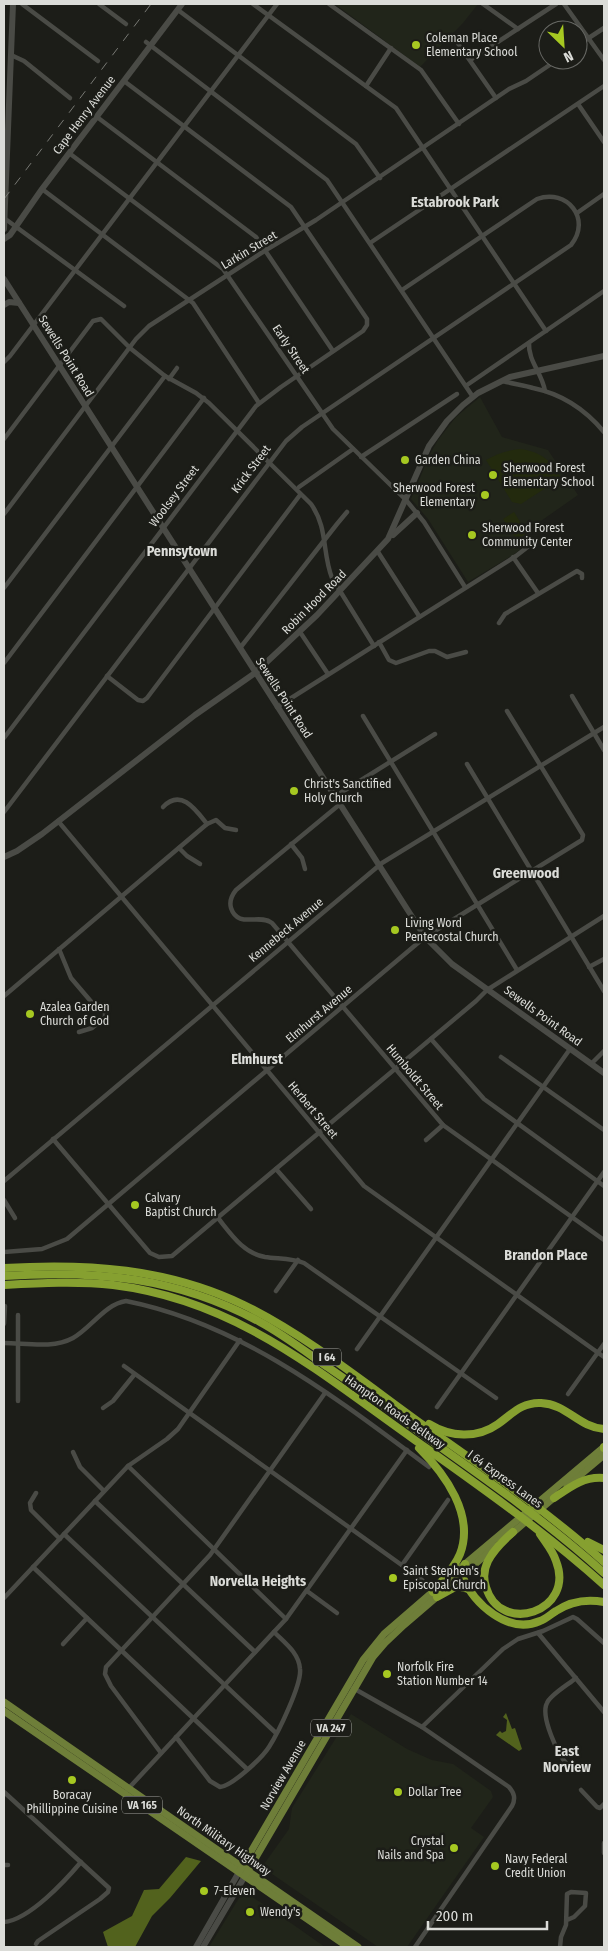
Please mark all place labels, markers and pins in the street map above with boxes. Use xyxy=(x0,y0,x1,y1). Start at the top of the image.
place label: Coleman Place Elementary School xyxy=(426,31,517,59)
marker: Coleman Place Elementary School xyxy=(410,39,422,51)
place label: Garden China xyxy=(415,453,481,467)
marker: Garden China xyxy=(399,454,411,466)
place label: Sherwood Forest Elementary School xyxy=(503,461,594,489)
marker: Sherwood Forest Elementary School xyxy=(487,469,499,481)
place label: Sherwood Forest Elementary xyxy=(393,481,476,509)
marker: Sherwood Forest Elementary xyxy=(479,489,491,501)
place label: Sherwood Forest Community Center xyxy=(482,521,573,549)
marker: Sherwood Forest Community Center xyxy=(466,529,478,541)
place label: Christ's Sanctified Holy Church xyxy=(304,777,392,805)
marker: Christ's Sanctified Holy Church xyxy=(288,785,300,797)
place label: Living Word Pentecostal Church xyxy=(405,916,499,944)
marker: Living Word Pentecostal Church xyxy=(389,924,401,936)
place label: Azalea Garden Church of God xyxy=(40,1000,110,1028)
marker: Azalea Garden Church of God xyxy=(24,1008,36,1020)
place label: Calvary Baptist Church xyxy=(145,1191,217,1219)
marker: Calvary Baptist Church xyxy=(129,1199,141,1211)
place label: Saint Stephen's Episcopal Church xyxy=(403,1564,486,1592)
marker: Saint Stephen's Episcopal Church xyxy=(387,1572,399,1584)
place label: Norfolk Fire Station Number 14 xyxy=(397,1660,488,1688)
marker: Norfolk Fire Station Number 14 xyxy=(381,1668,393,1680)
marker: Boracay Phillippine Cuisine xyxy=(66,1774,78,1786)
place label: Dollar Tree xyxy=(408,1785,461,1799)
marker: Dollar Tree xyxy=(392,1786,404,1798)
place label: Boracay Phillippine Cuisine xyxy=(26,1788,118,1816)
place label: Crystal Nails and Spa xyxy=(377,1834,444,1862)
marker: Crystal Nails and Spa xyxy=(448,1842,460,1854)
place label: Navy Federal Credit Union xyxy=(505,1852,567,1880)
marker: Navy Federal Credit Union xyxy=(489,1860,501,1872)
place label: 7-Eleven xyxy=(214,1884,255,1898)
marker: 7-Eleven xyxy=(198,1885,210,1897)
place label: Wendy's xyxy=(260,1905,300,1919)
marker: Wendy's xyxy=(244,1906,256,1918)

